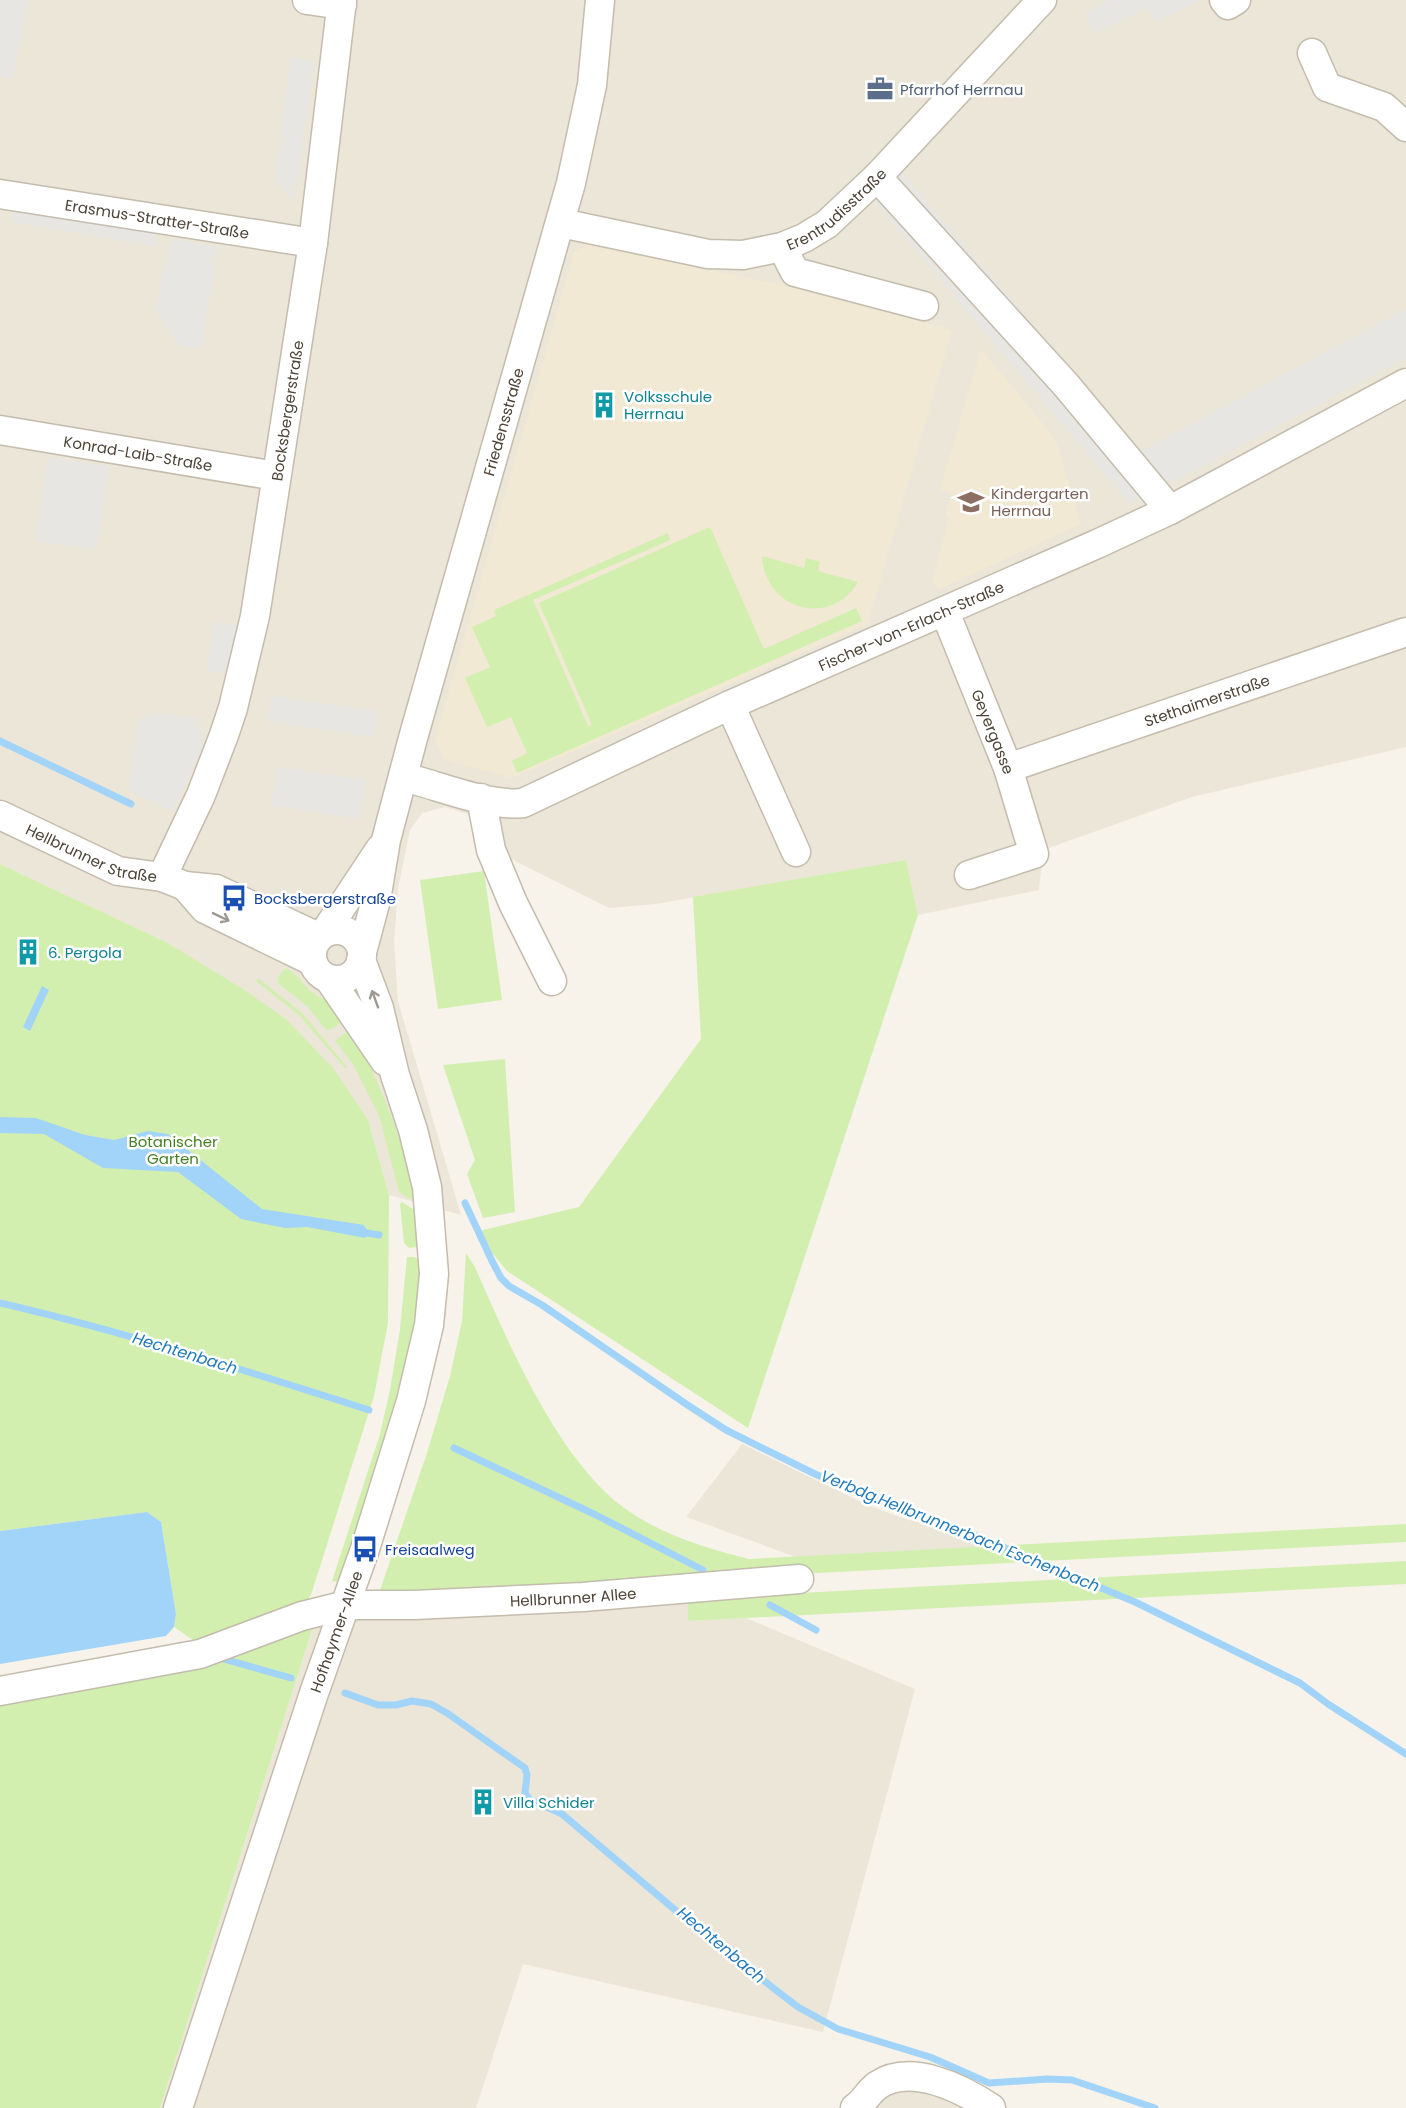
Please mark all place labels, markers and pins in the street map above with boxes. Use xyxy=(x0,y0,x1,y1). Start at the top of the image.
office icon: Pfarrhof Herrnau xyxy=(865,74,895,104)
place label: Pfarrhof Herrnau xyxy=(900,79,1023,100)
place label: Volksschule Herrnau xyxy=(624,386,712,424)
building icon: Volksschule Herrnau xyxy=(589,390,619,420)
place label: Kindergarten Herrnau xyxy=(991,483,1089,521)
school or university icon: Kindergarten Herrnau xyxy=(956,487,986,517)
bus stop icon: Bocksbergerstraße xyxy=(219,883,249,913)
place label: Bocksbergerstraße xyxy=(254,888,396,909)
building icon: 6. Pergola xyxy=(13,937,43,967)
place label: 6. Pergola xyxy=(48,942,122,963)
bus stop icon: Freisaalweg xyxy=(350,1534,380,1564)
place label: Freisaalweg xyxy=(385,1539,475,1560)
building icon: Villa Schider xyxy=(468,1787,498,1817)
place label: Villa Schider xyxy=(503,1792,595,1813)

